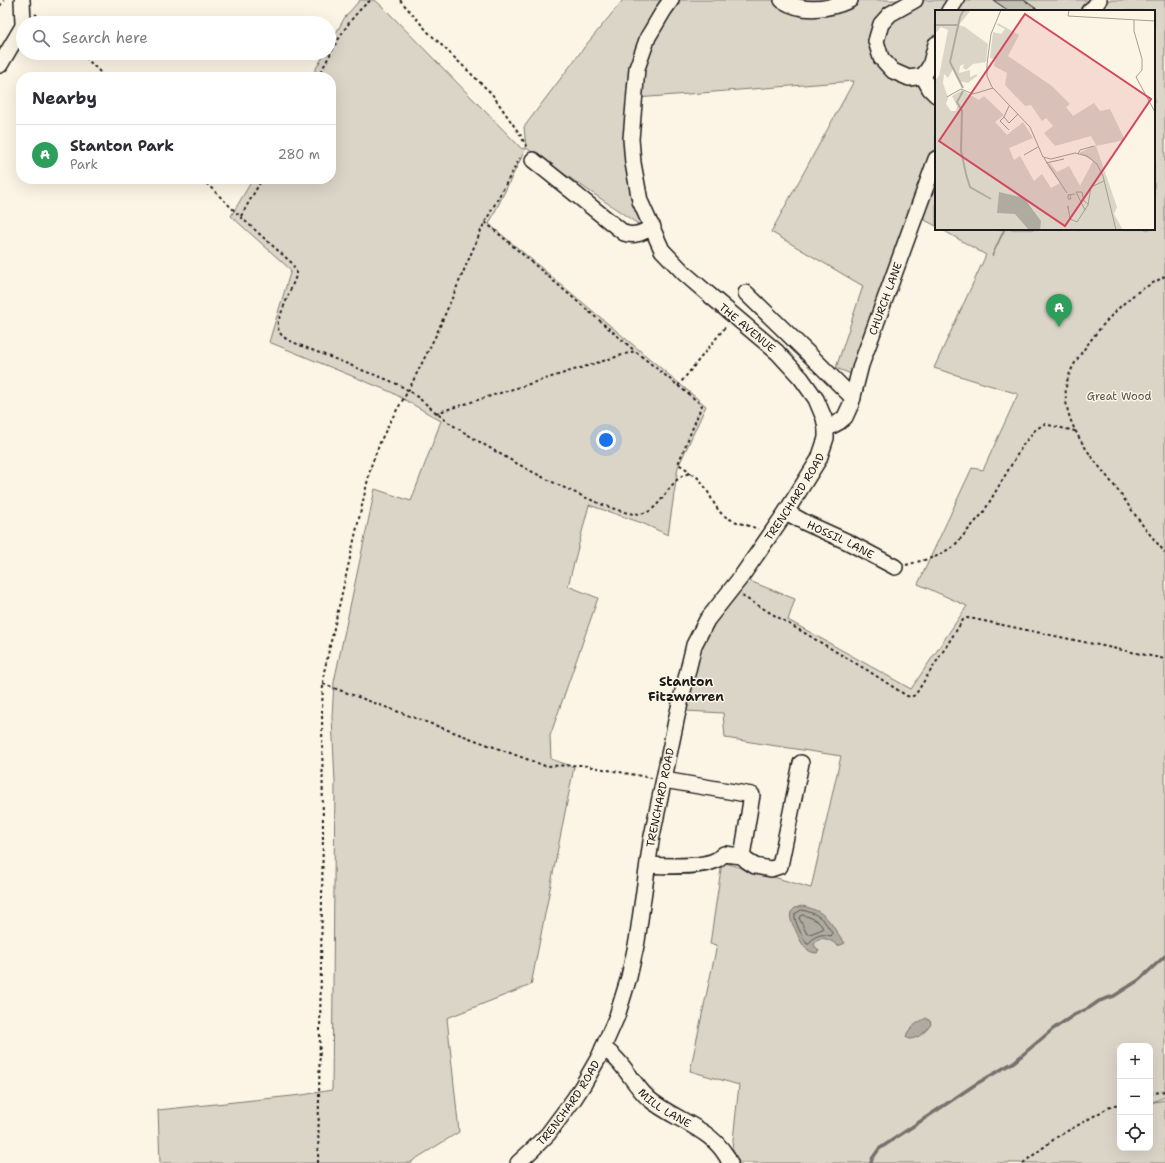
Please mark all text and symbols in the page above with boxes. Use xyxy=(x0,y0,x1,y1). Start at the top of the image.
inset map xyxy=(935,10,1155,230)
search box xyxy=(16,16,336,60)
icon: search xyxy=(30,27,52,49)
text: Search here xyxy=(62,28,148,48)
text: Nearby xyxy=(32,87,97,109)
text: Stanton Park xyxy=(70,136,174,156)
text: A xyxy=(40,146,50,163)
text: 280 m xyxy=(278,146,320,163)
text: Park xyxy=(70,156,98,173)
street label: CHURCH LANE xyxy=(865,260,905,337)
pin: A xyxy=(1046,294,1072,327)
street label: THE AVENUE xyxy=(716,300,778,356)
park label: Great Wood xyxy=(1087,389,1151,404)
your location xyxy=(596,430,616,450)
street label: TRENCHARD ROAD xyxy=(761,451,828,543)
street label: HOSSIL LANE xyxy=(805,517,877,562)
district label: Stanton Fitzwarren xyxy=(648,673,724,705)
street label: TRENCHARD ROAD xyxy=(643,747,678,848)
map controls xyxy=(1117,1043,1153,1151)
button: + xyxy=(1117,1043,1153,1079)
street label: TRENCHARD ROAD xyxy=(533,1057,603,1149)
button: − xyxy=(1117,1079,1153,1115)
street label: MILL LANE xyxy=(635,1085,694,1131)
button: locate xyxy=(1117,1115,1153,1151)

